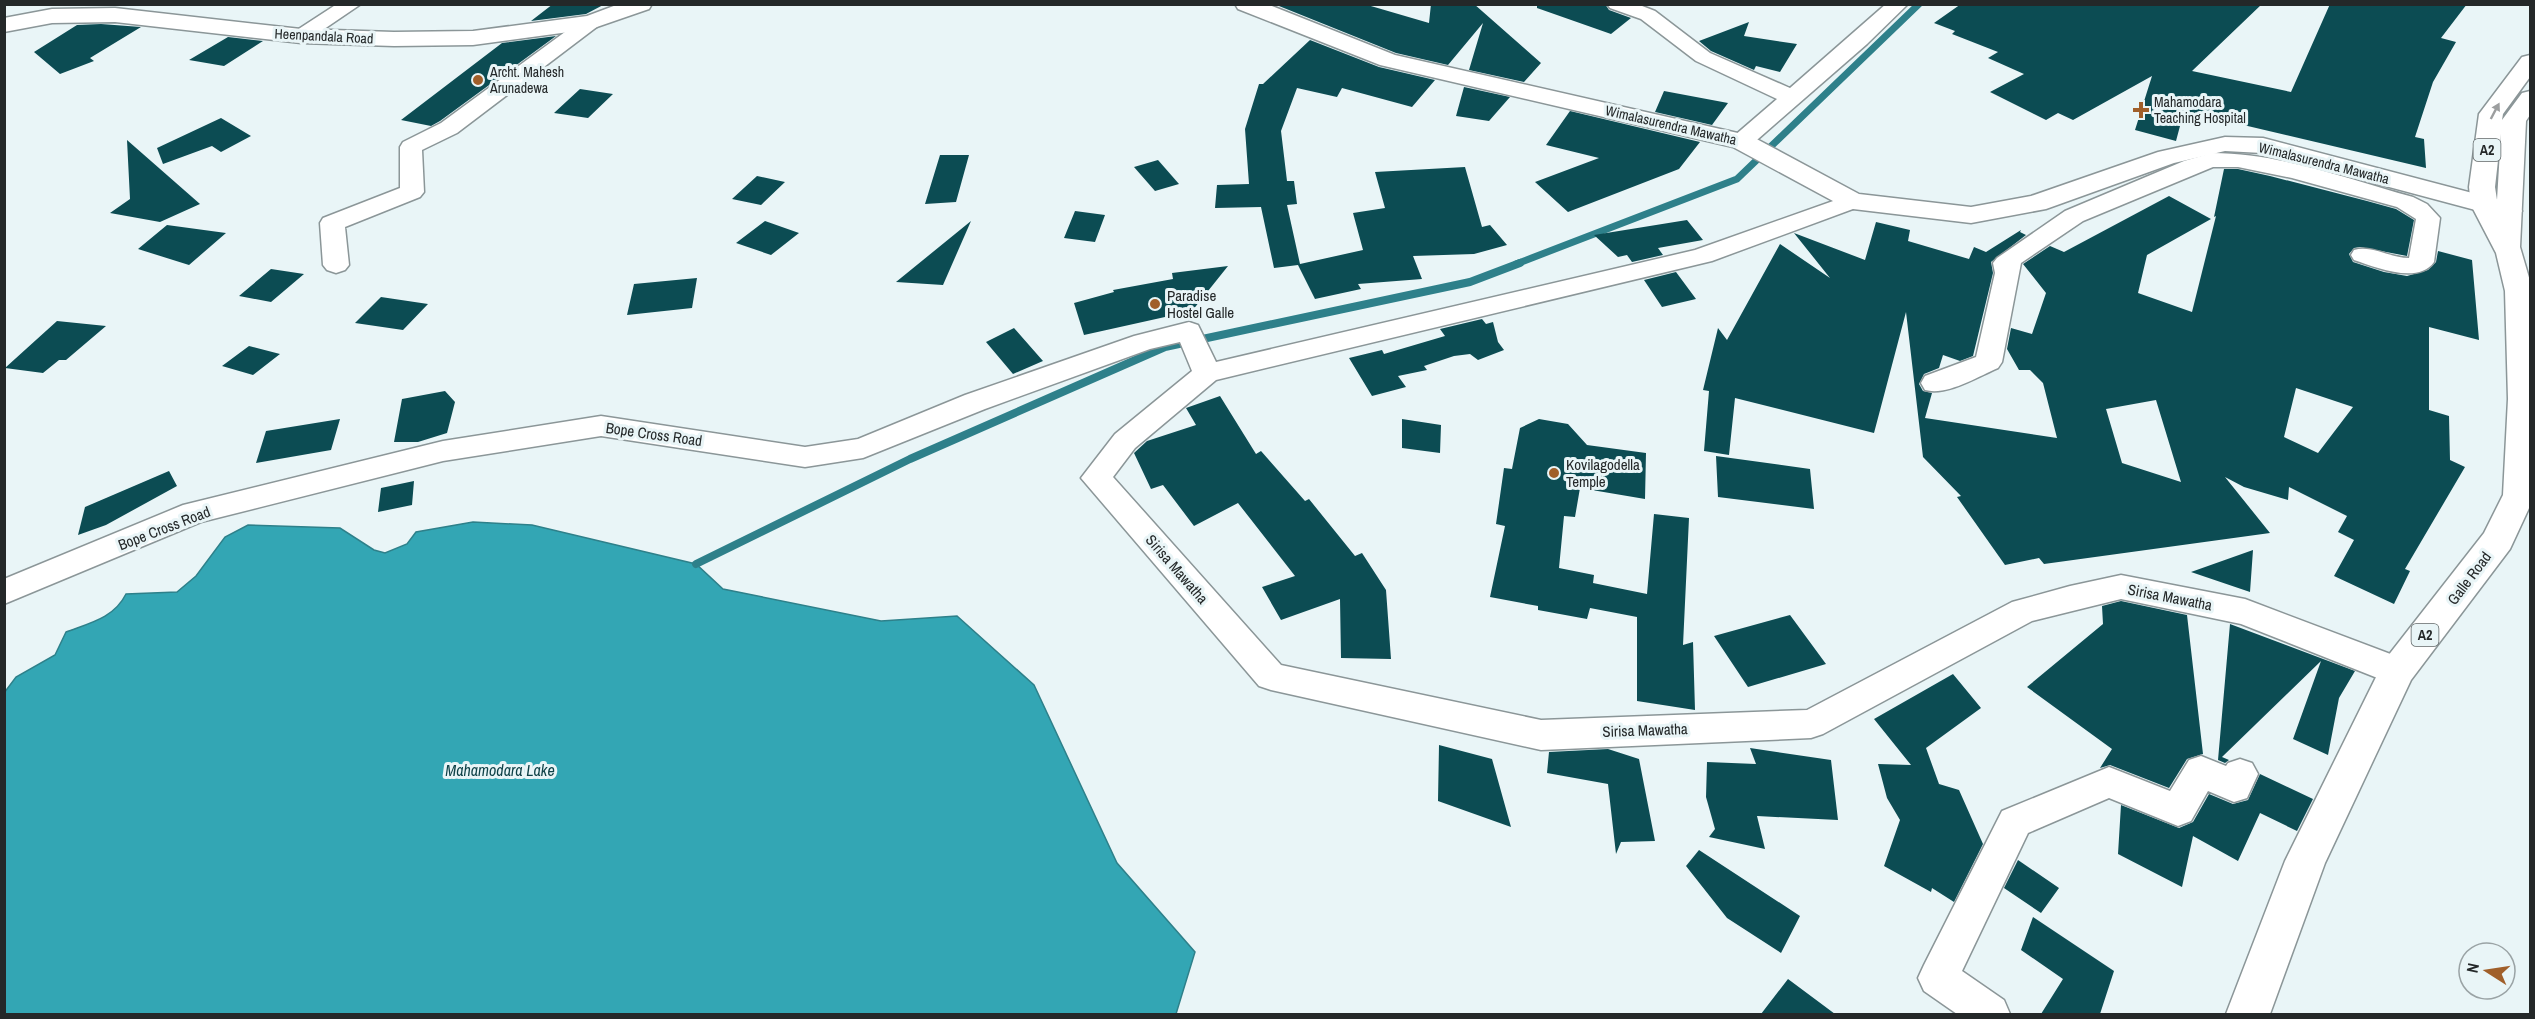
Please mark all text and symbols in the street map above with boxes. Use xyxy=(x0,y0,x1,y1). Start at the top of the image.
street label: Heenpandala Road xyxy=(274,24,374,48)
place label: Archt. Mahesh Arunadewa xyxy=(489,63,564,97)
marker: Archt. Mahesh Arunadewa xyxy=(471,73,485,87)
place label: Mahamodara Teaching Hospital xyxy=(2154,93,2246,127)
street label: Wimalasurendra Mawatha xyxy=(1604,101,1739,149)
marker: Mahamodara Teaching Hospital xyxy=(2132,101,2150,119)
one-way arrow xyxy=(2490,102,2500,119)
street label: Wimalasurendra Mawatha xyxy=(2257,138,2392,188)
road number: A2 xyxy=(2474,139,2500,161)
place label: Paradise Hostel Galle xyxy=(1167,285,1234,323)
marker: Paradise Hostel Galle xyxy=(1148,297,1162,311)
street label: Bope Cross Road xyxy=(604,417,704,451)
place label: Kovilagodella Temple xyxy=(1566,454,1640,492)
marker: Kovilagodella Temple xyxy=(1547,466,1561,480)
street label: Bope Cross Road xyxy=(115,501,213,555)
street label: Sirisa Mawatha xyxy=(1141,530,1213,608)
street label: Galle Road xyxy=(2442,547,2496,609)
street label: Sirisa Mawatha xyxy=(2126,579,2214,615)
road number: A2 xyxy=(2412,624,2438,646)
street label: Sirisa Mawatha xyxy=(1602,718,1688,742)
water label: Mahamodara Lake xyxy=(445,759,555,781)
north arrow xyxy=(2457,941,2517,1001)
text: N xyxy=(2461,961,2484,975)

